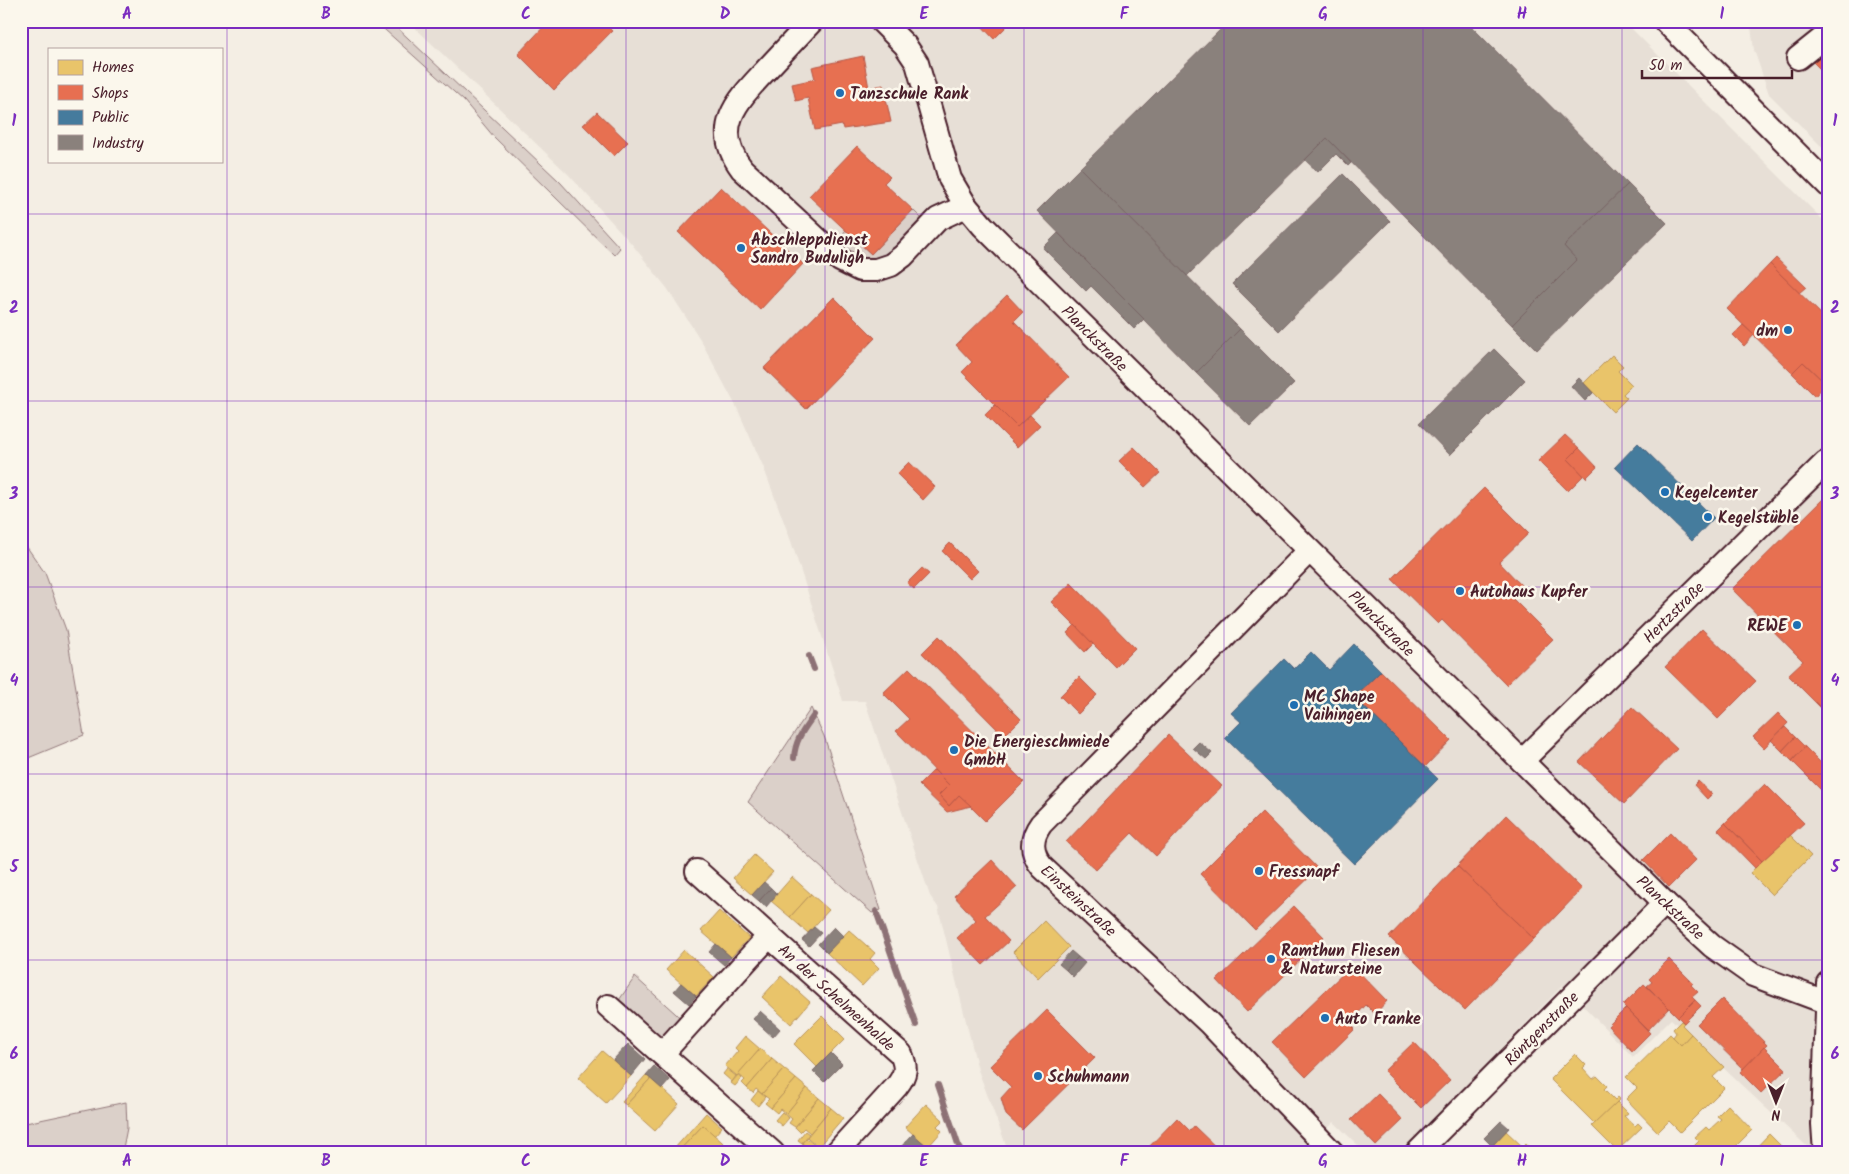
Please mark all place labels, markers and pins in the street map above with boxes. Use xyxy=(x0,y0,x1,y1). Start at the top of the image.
place label: Tanzschule Rank xyxy=(850,82,969,107)
marker: Tanzschule Rank xyxy=(834,87,846,99)
place label: Abschleppdienst Sandro Buduligh xyxy=(751,228,869,271)
marker: Abschleppdienst Sandro Buduligh xyxy=(735,242,747,254)
place label: dm xyxy=(1756,319,1778,344)
marker: dm xyxy=(1782,324,1794,336)
place label: Kegelcenter xyxy=(1675,481,1759,506)
marker: Kegelcenter xyxy=(1659,486,1671,498)
place label: Kegelstüble xyxy=(1718,506,1799,531)
marker: Kegelstüble xyxy=(1702,511,1714,523)
place label: Autohaus Kupfer xyxy=(1470,580,1589,605)
marker: Autohaus Kupfer xyxy=(1454,585,1466,597)
place label: REWE xyxy=(1747,614,1788,639)
marker: REWE xyxy=(1791,619,1803,631)
place label: MC Shape Vaihingen xyxy=(1304,685,1375,728)
marker: MC Shape Vaihingen xyxy=(1288,699,1300,711)
place label: Die Energieschmiede GmbH xyxy=(964,730,1110,773)
marker: Die Energieschmiede GmbH xyxy=(948,744,960,756)
place label: Fressnapf xyxy=(1269,860,1341,885)
marker: Fressnapf xyxy=(1253,865,1265,877)
place label: Ramthun Fliesen & Natursteine xyxy=(1281,939,1400,982)
marker: Ramthun Fliesen & Natursteine xyxy=(1265,953,1277,965)
place label: Auto Franke xyxy=(1335,1007,1421,1032)
marker: Auto Franke xyxy=(1319,1012,1331,1024)
place label: Schuhmann xyxy=(1048,1065,1130,1090)
marker: Schuhmann xyxy=(1032,1070,1044,1082)

